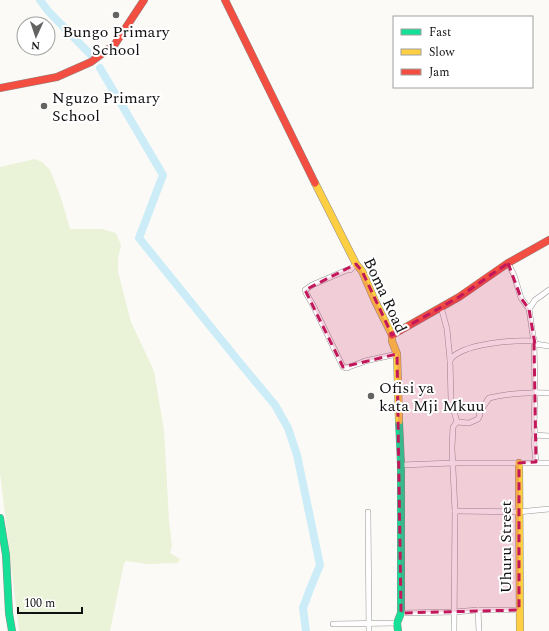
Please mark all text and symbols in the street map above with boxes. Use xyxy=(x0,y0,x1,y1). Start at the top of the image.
marker: Bungo Primary School xyxy=(111,10,121,20)
north arrow xyxy=(16,16,56,56)
legend xyxy=(393,16,533,88)
place label: Bungo Primary School xyxy=(63,20,171,62)
text: Fast xyxy=(429,23,451,42)
text: N xyxy=(31,37,40,54)
text: Slow xyxy=(429,43,455,62)
text: Jam xyxy=(429,63,450,82)
place label: Nguzo Primary School xyxy=(52,86,161,128)
marker: Nguzo Primary School xyxy=(39,101,49,111)
street label: Boma Road xyxy=(357,254,413,337)
place label: Ofisi ya kata Mji Mkuu xyxy=(379,376,484,418)
marker: Ofisi ya kata Mji Mkuu xyxy=(366,391,376,401)
street label: Uhuru Street xyxy=(494,500,518,593)
scale bar xyxy=(18,589,82,615)
text: 100 m xyxy=(24,594,55,613)

